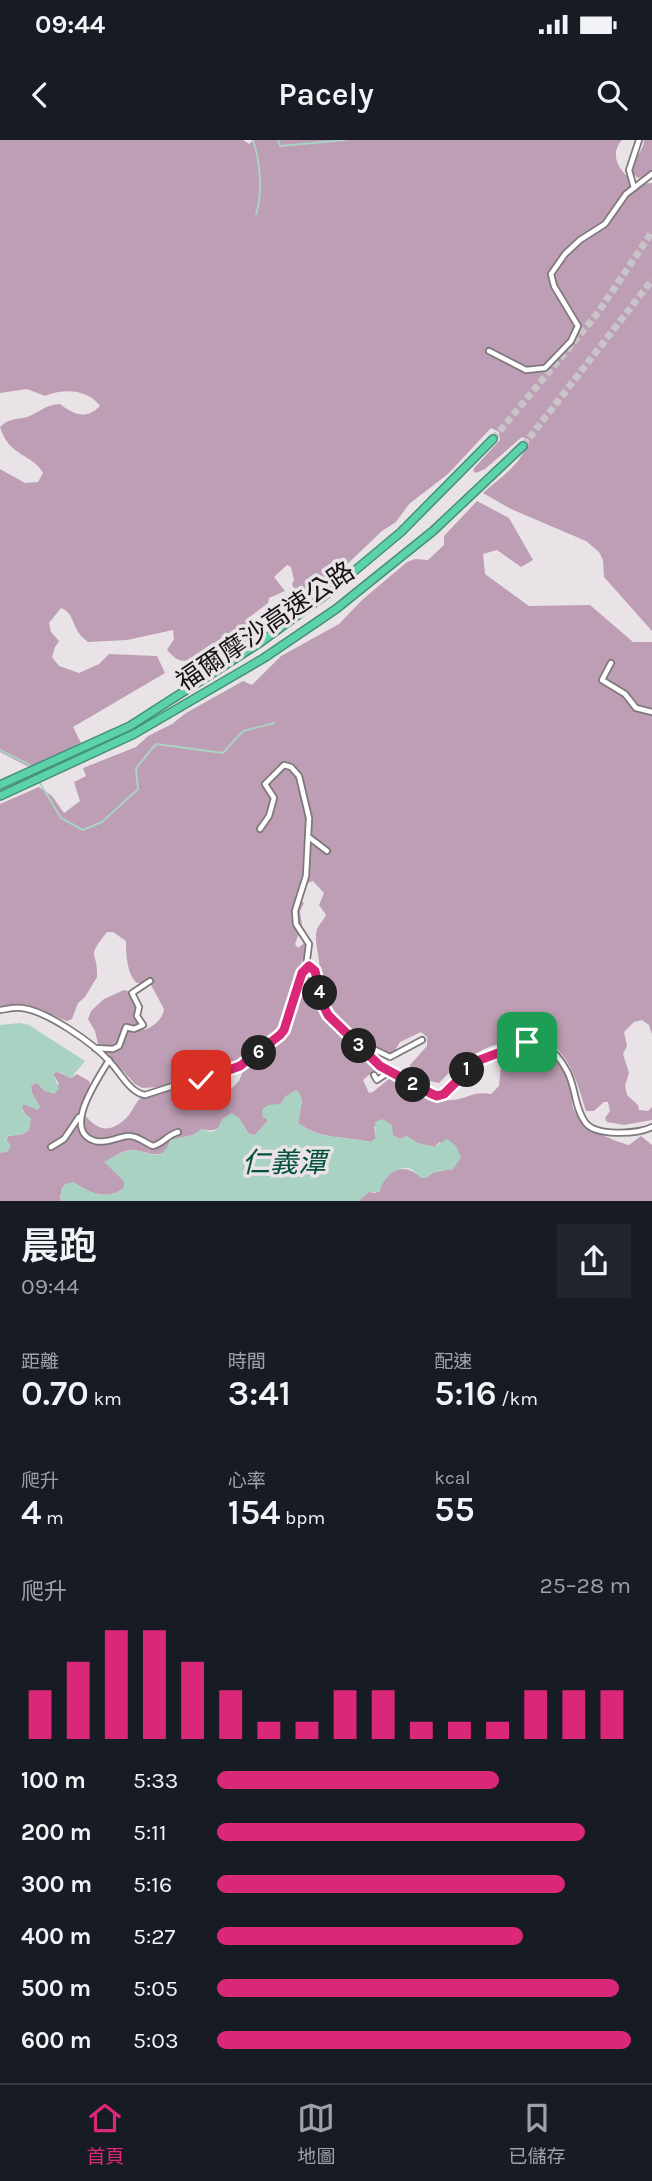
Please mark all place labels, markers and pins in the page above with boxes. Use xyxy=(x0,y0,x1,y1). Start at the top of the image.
pin: 4 xyxy=(302,976,338,1010)
pin xyxy=(497,1012,557,1072)
pin: 3 xyxy=(342,1028,376,1063)
pin: 6 xyxy=(242,1035,276,1070)
pin xyxy=(171,1050,231,1110)
pin: 1 xyxy=(449,1052,484,1088)
pin: 2 xyxy=(396,1068,430,1102)

